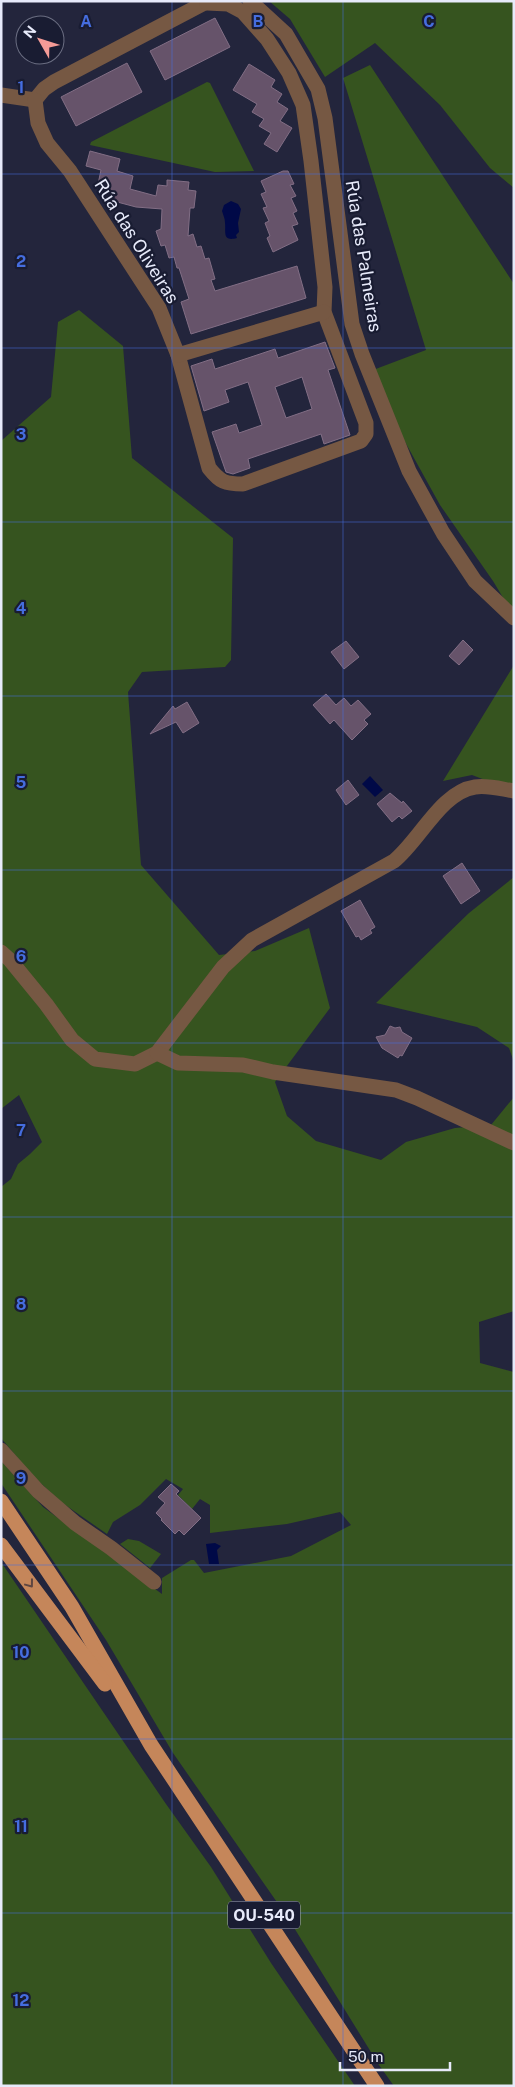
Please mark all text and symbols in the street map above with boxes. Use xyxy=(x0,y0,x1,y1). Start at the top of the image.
text: A xyxy=(80,12,92,31)
text: B xyxy=(253,12,264,31)
text: C xyxy=(423,12,435,31)
north arrow xyxy=(15,15,65,65)
text: N xyxy=(20,23,40,41)
text: 1 xyxy=(18,78,24,97)
street label: Rúa das Oliveiras xyxy=(90,175,184,307)
street label: Rúa das Palmeiras xyxy=(342,179,386,333)
text: 2 xyxy=(16,252,26,271)
text: 3 xyxy=(16,425,26,444)
text: 4 xyxy=(16,599,27,618)
text: 5 xyxy=(16,773,27,792)
text: 6 xyxy=(16,947,26,966)
text: 7 xyxy=(16,1121,26,1140)
text: 8 xyxy=(16,1295,27,1314)
text: 9 xyxy=(16,1469,26,1488)
one-way arrow xyxy=(24,1578,33,1588)
text: 10 xyxy=(12,1643,30,1662)
text: 11 xyxy=(14,1817,28,1836)
road number: OU-540 xyxy=(228,1902,300,1928)
text: 12 xyxy=(12,1991,30,2010)
scale bar xyxy=(340,2040,450,2072)
text: 50 m xyxy=(348,2048,383,2065)

